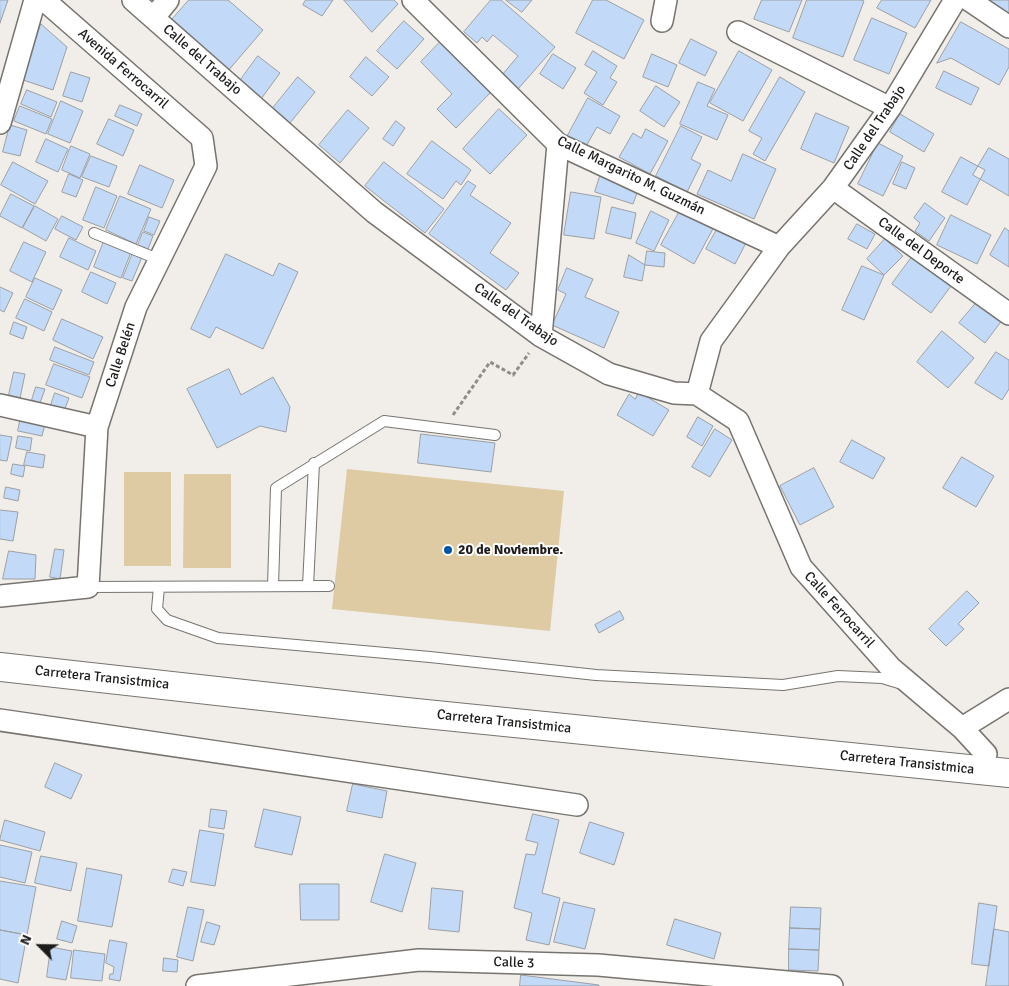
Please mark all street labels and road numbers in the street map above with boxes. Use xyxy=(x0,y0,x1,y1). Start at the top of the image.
street label: Calle del Trabajo xyxy=(159,21,245,99)
street label: Avenida Ferrocarril xyxy=(74,25,172,113)
street label: Calle del Trabajo xyxy=(840,82,910,174)
street label: Calle Margarito M. Guzmán xyxy=(554,133,708,219)
street label: Calle del Deporte xyxy=(874,214,968,288)
street label: Calle del Trabajo xyxy=(471,280,561,350)
street label: Calle Belén xyxy=(103,320,139,390)
street label: Calle Ferrocarril xyxy=(800,568,878,652)
street label: Carretera Transistmica xyxy=(34,663,170,693)
street label: Carretera Transistmica xyxy=(436,707,572,737)
street label: Carretera Transistmica xyxy=(839,748,975,778)
street label: Calle 3 xyxy=(493,954,535,972)

